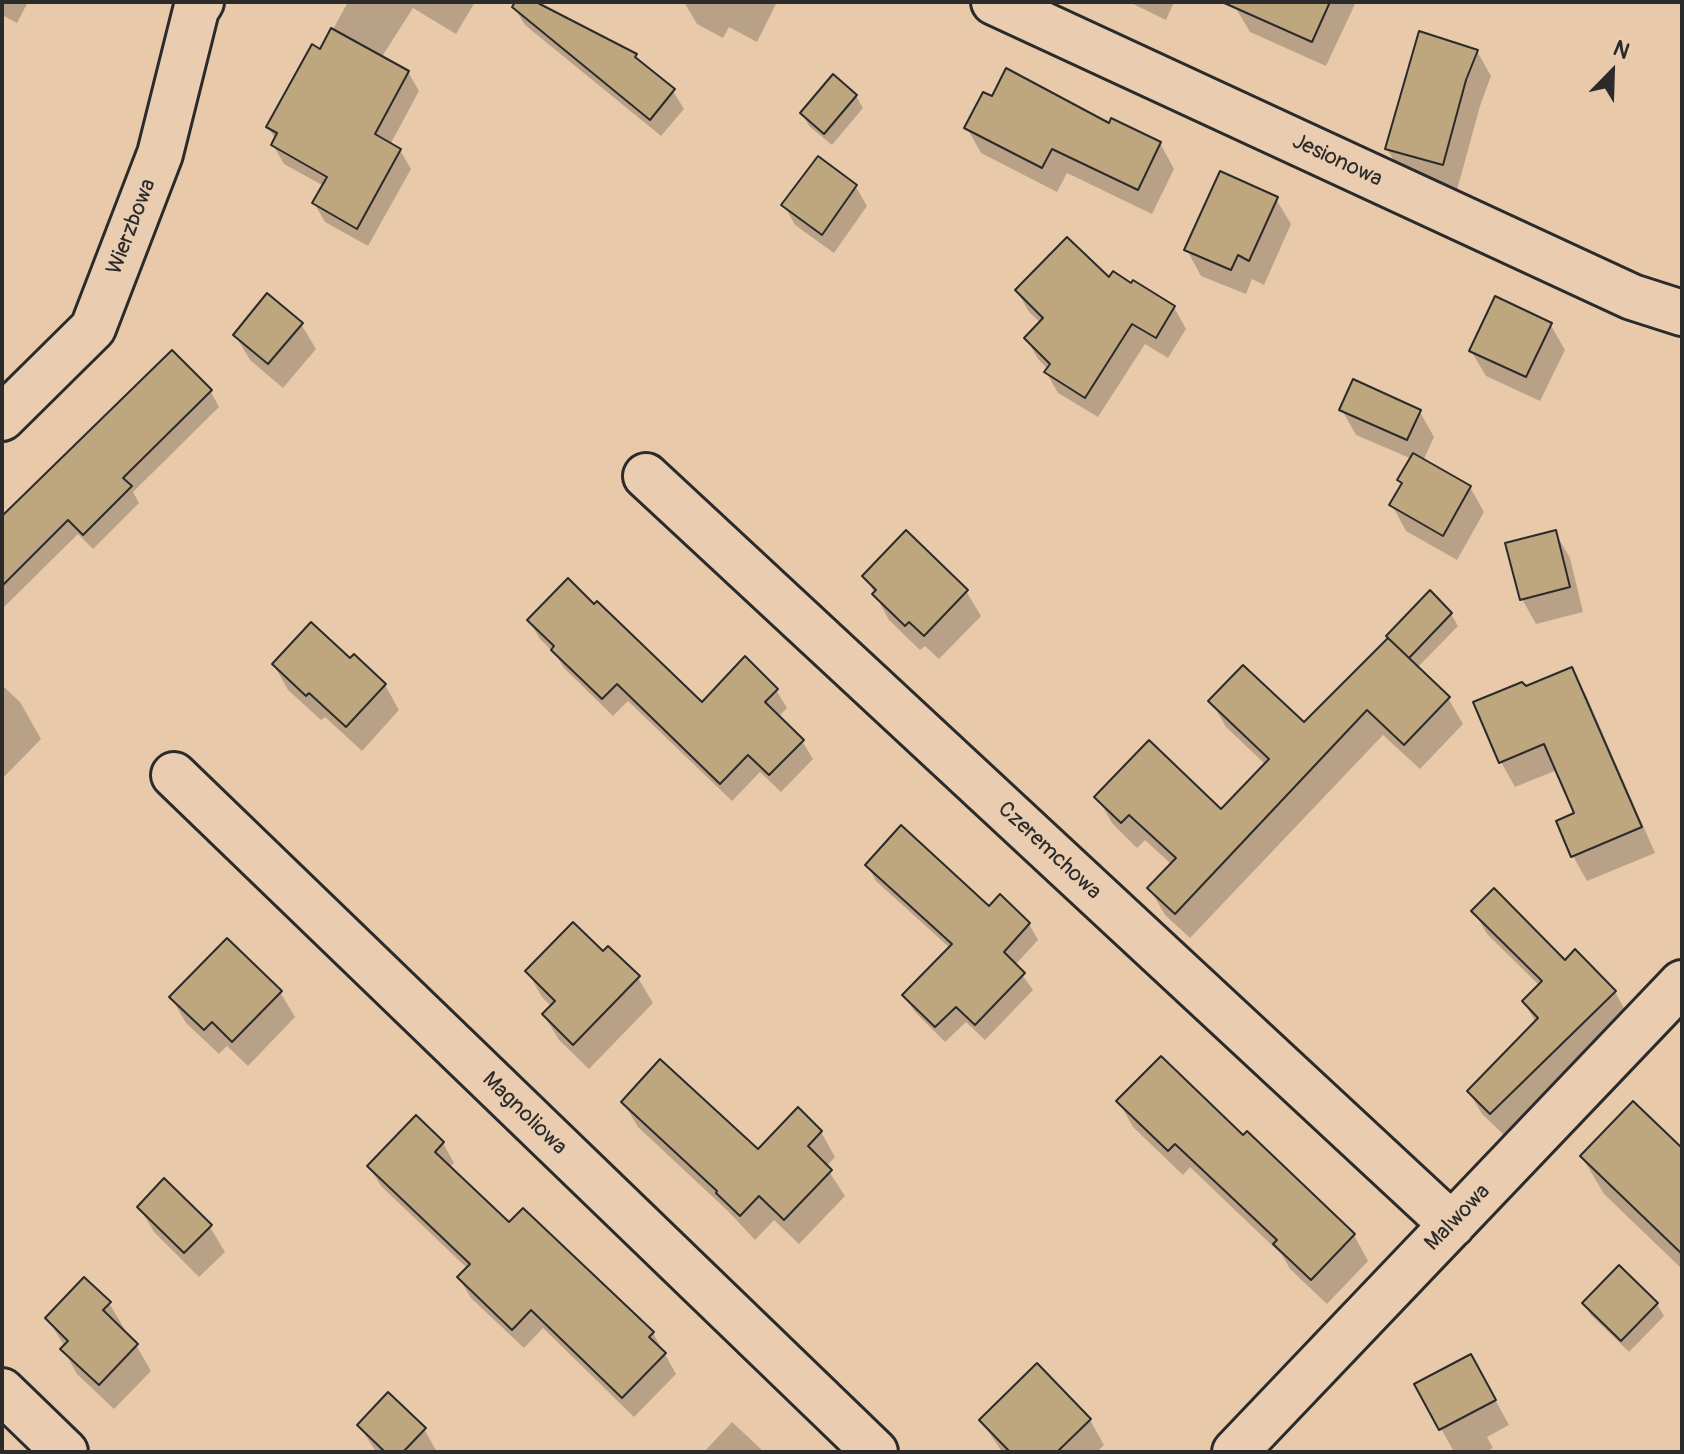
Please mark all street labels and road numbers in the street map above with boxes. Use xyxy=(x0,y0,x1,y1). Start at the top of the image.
street label: Jesionowa xyxy=(1288,129,1386,193)
street label: Wierzbowa xyxy=(102,175,162,279)
street label: Czeremchowa xyxy=(992,796,1106,906)
street label: Magnoliowa xyxy=(476,1067,572,1161)
street label: Malwowa xyxy=(1420,1179,1496,1257)

